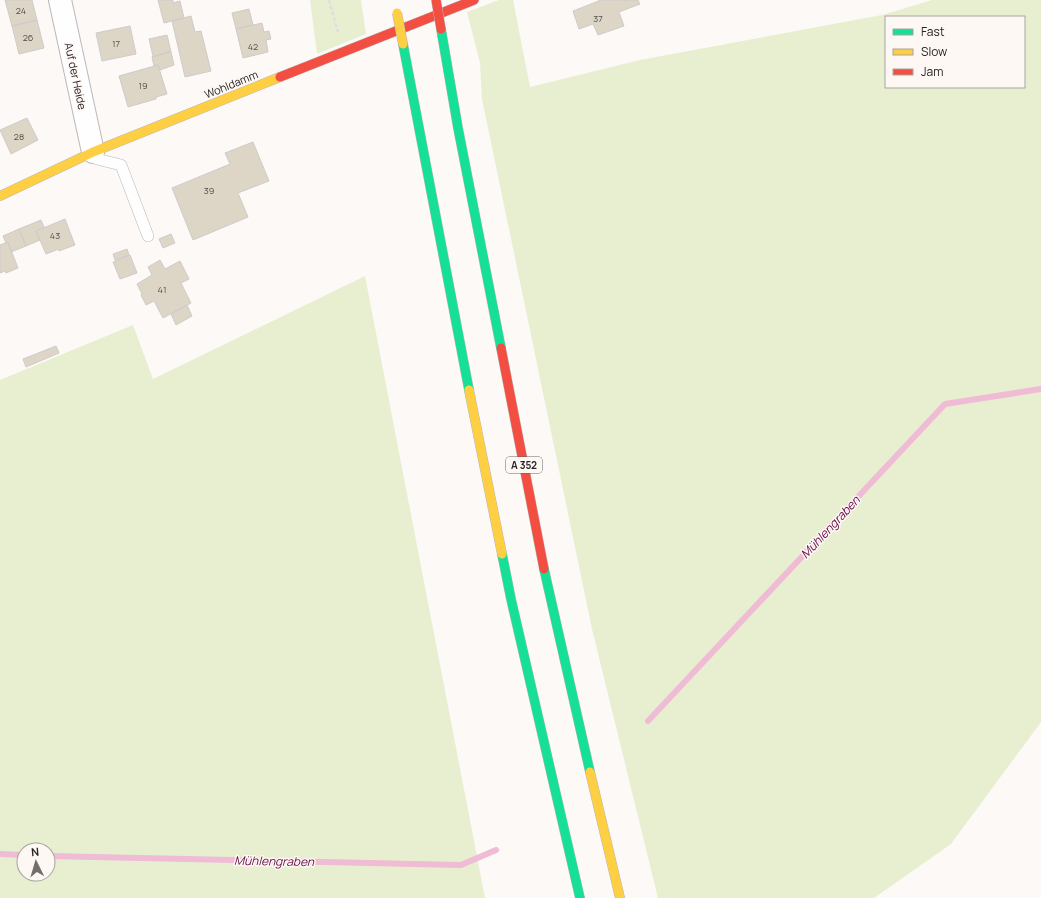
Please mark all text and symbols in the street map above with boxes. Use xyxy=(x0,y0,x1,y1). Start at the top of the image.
house number: 24 xyxy=(16,4,26,17)
house number: 37 xyxy=(593,12,603,25)
legend xyxy=(885,16,1025,88)
text: Fast xyxy=(921,23,945,40)
house number: 26 xyxy=(23,31,34,44)
house number: 17 xyxy=(112,37,120,50)
house number: 42 xyxy=(248,40,258,53)
street label: Auf der Heide xyxy=(62,41,91,111)
text: Slow xyxy=(921,43,947,60)
text: Jam xyxy=(921,63,943,80)
street label: Wohldamm xyxy=(202,66,260,102)
house number: 19 xyxy=(138,79,148,92)
house number: 28 xyxy=(14,130,24,143)
house number: 39 xyxy=(204,184,214,197)
house number: 43 xyxy=(50,229,60,242)
house number: 41 xyxy=(158,283,166,296)
road number: A 352 xyxy=(506,457,542,473)
water label: Mühlengraben xyxy=(796,491,864,562)
north arrow xyxy=(16,842,56,882)
text: N xyxy=(30,844,40,859)
water label: Mühlengraben xyxy=(234,852,315,870)

